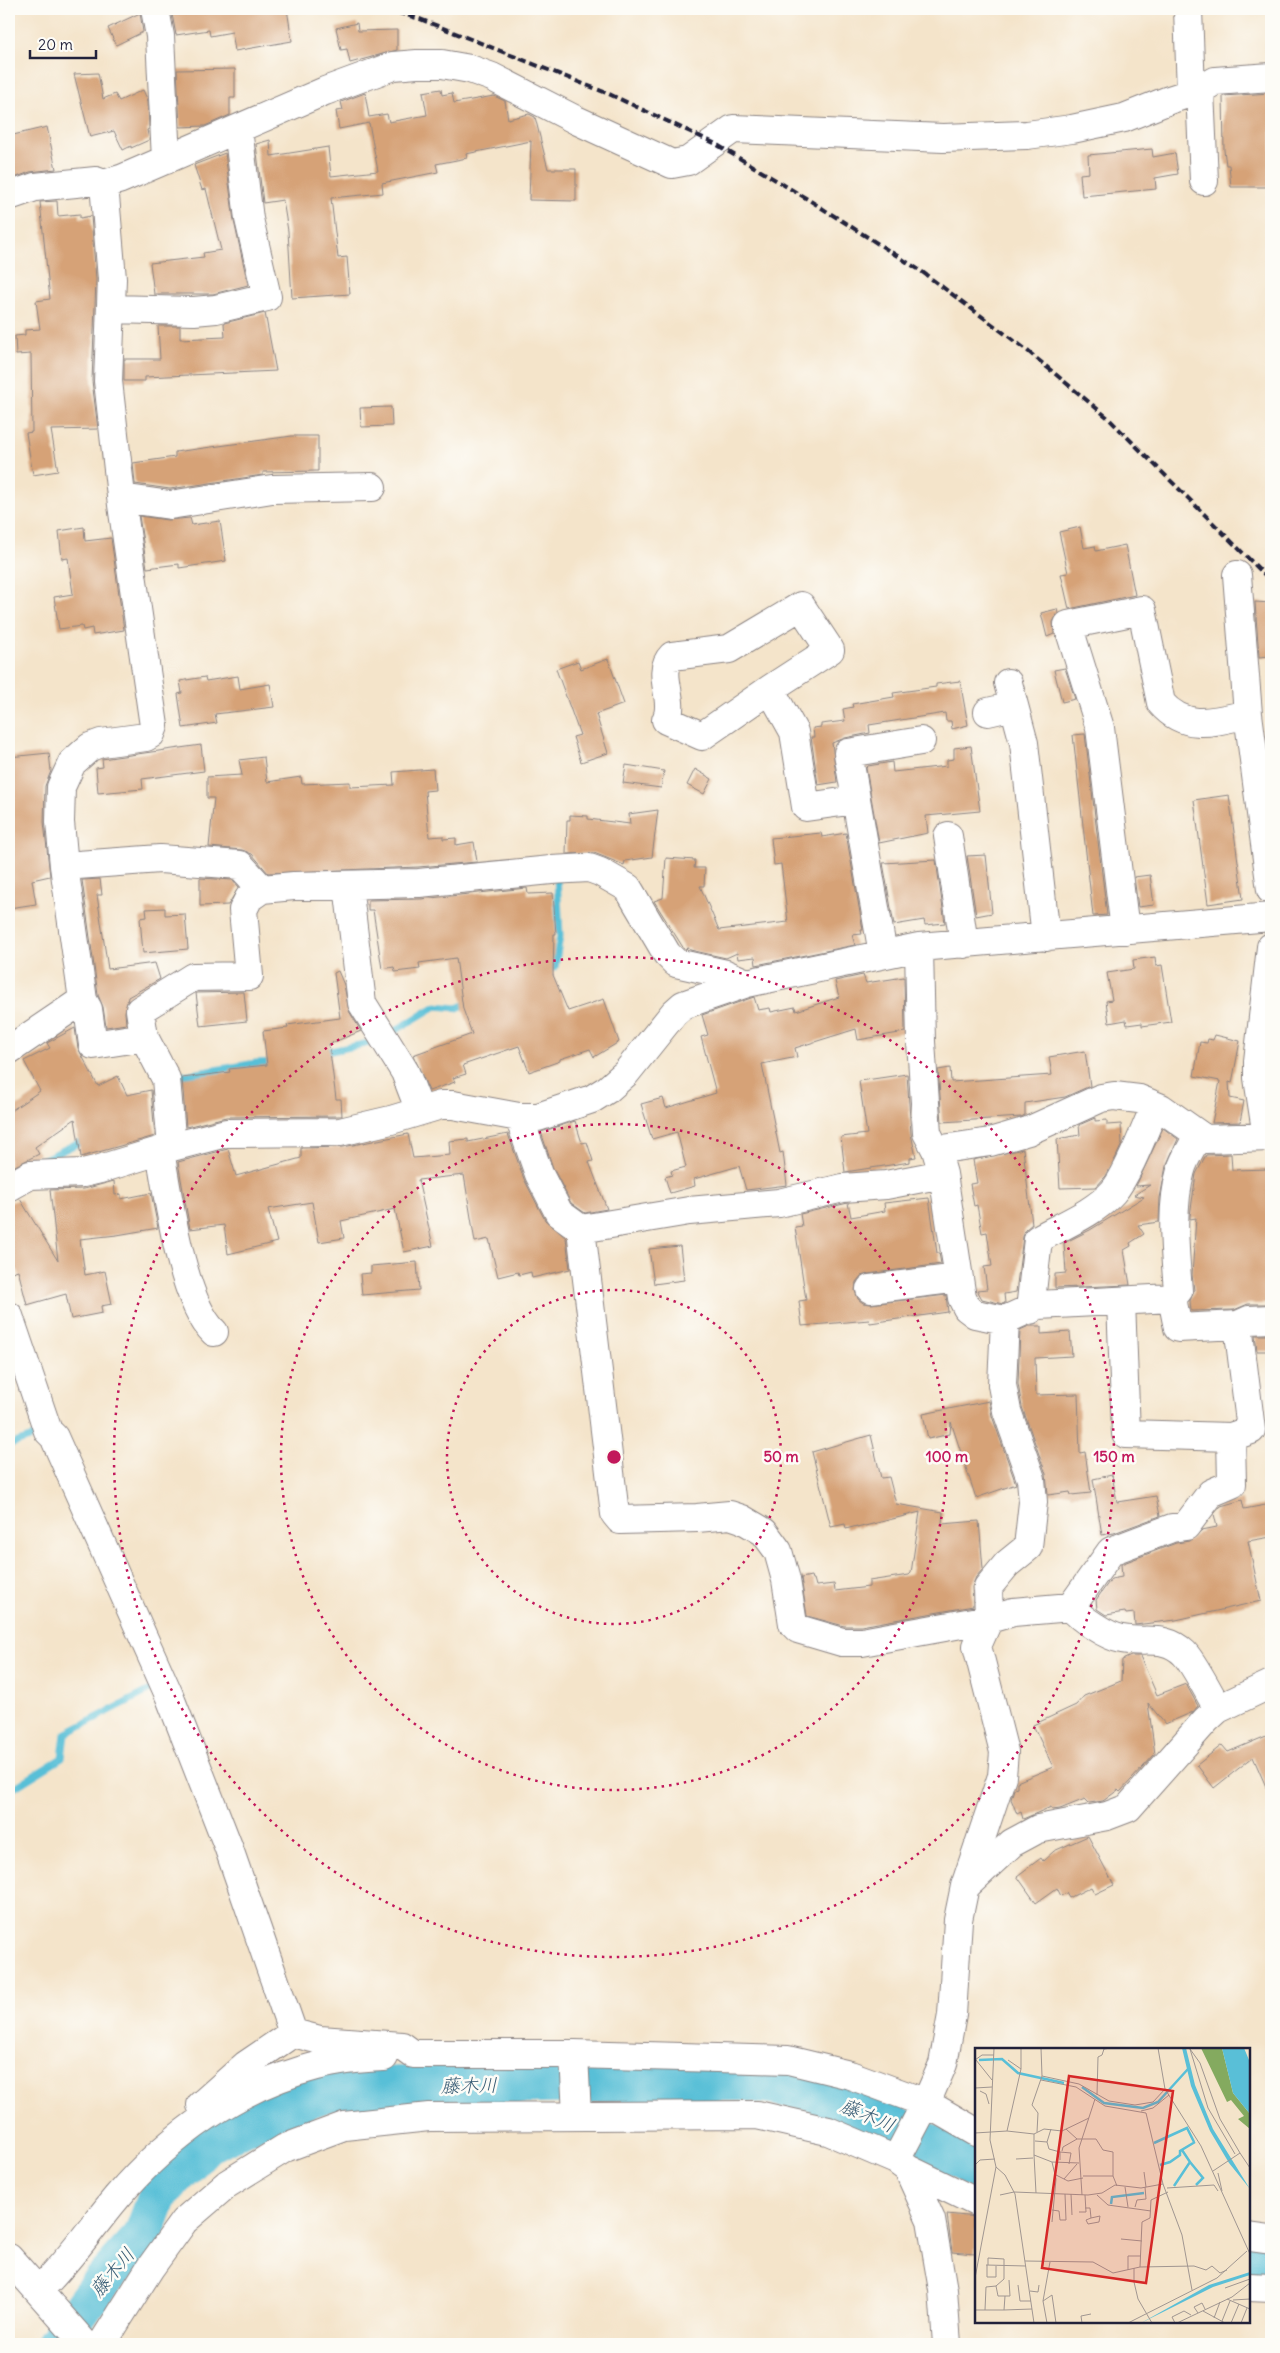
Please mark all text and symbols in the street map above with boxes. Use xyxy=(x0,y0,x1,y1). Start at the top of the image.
scale bar xyxy=(30,28,96,60)
text: 20 m xyxy=(38,35,73,54)
text: 50 m xyxy=(763,1447,799,1466)
text: 100 m xyxy=(926,1447,968,1466)
text: 150 m xyxy=(1093,1447,1135,1466)
centre of rings xyxy=(605,1448,623,1466)
inset map xyxy=(975,2048,1250,2323)
water label: 藤木川 xyxy=(440,2073,498,2097)
water label: 藤木川 xyxy=(837,2093,899,2137)
water label: 藤木川 xyxy=(84,2242,140,2302)

